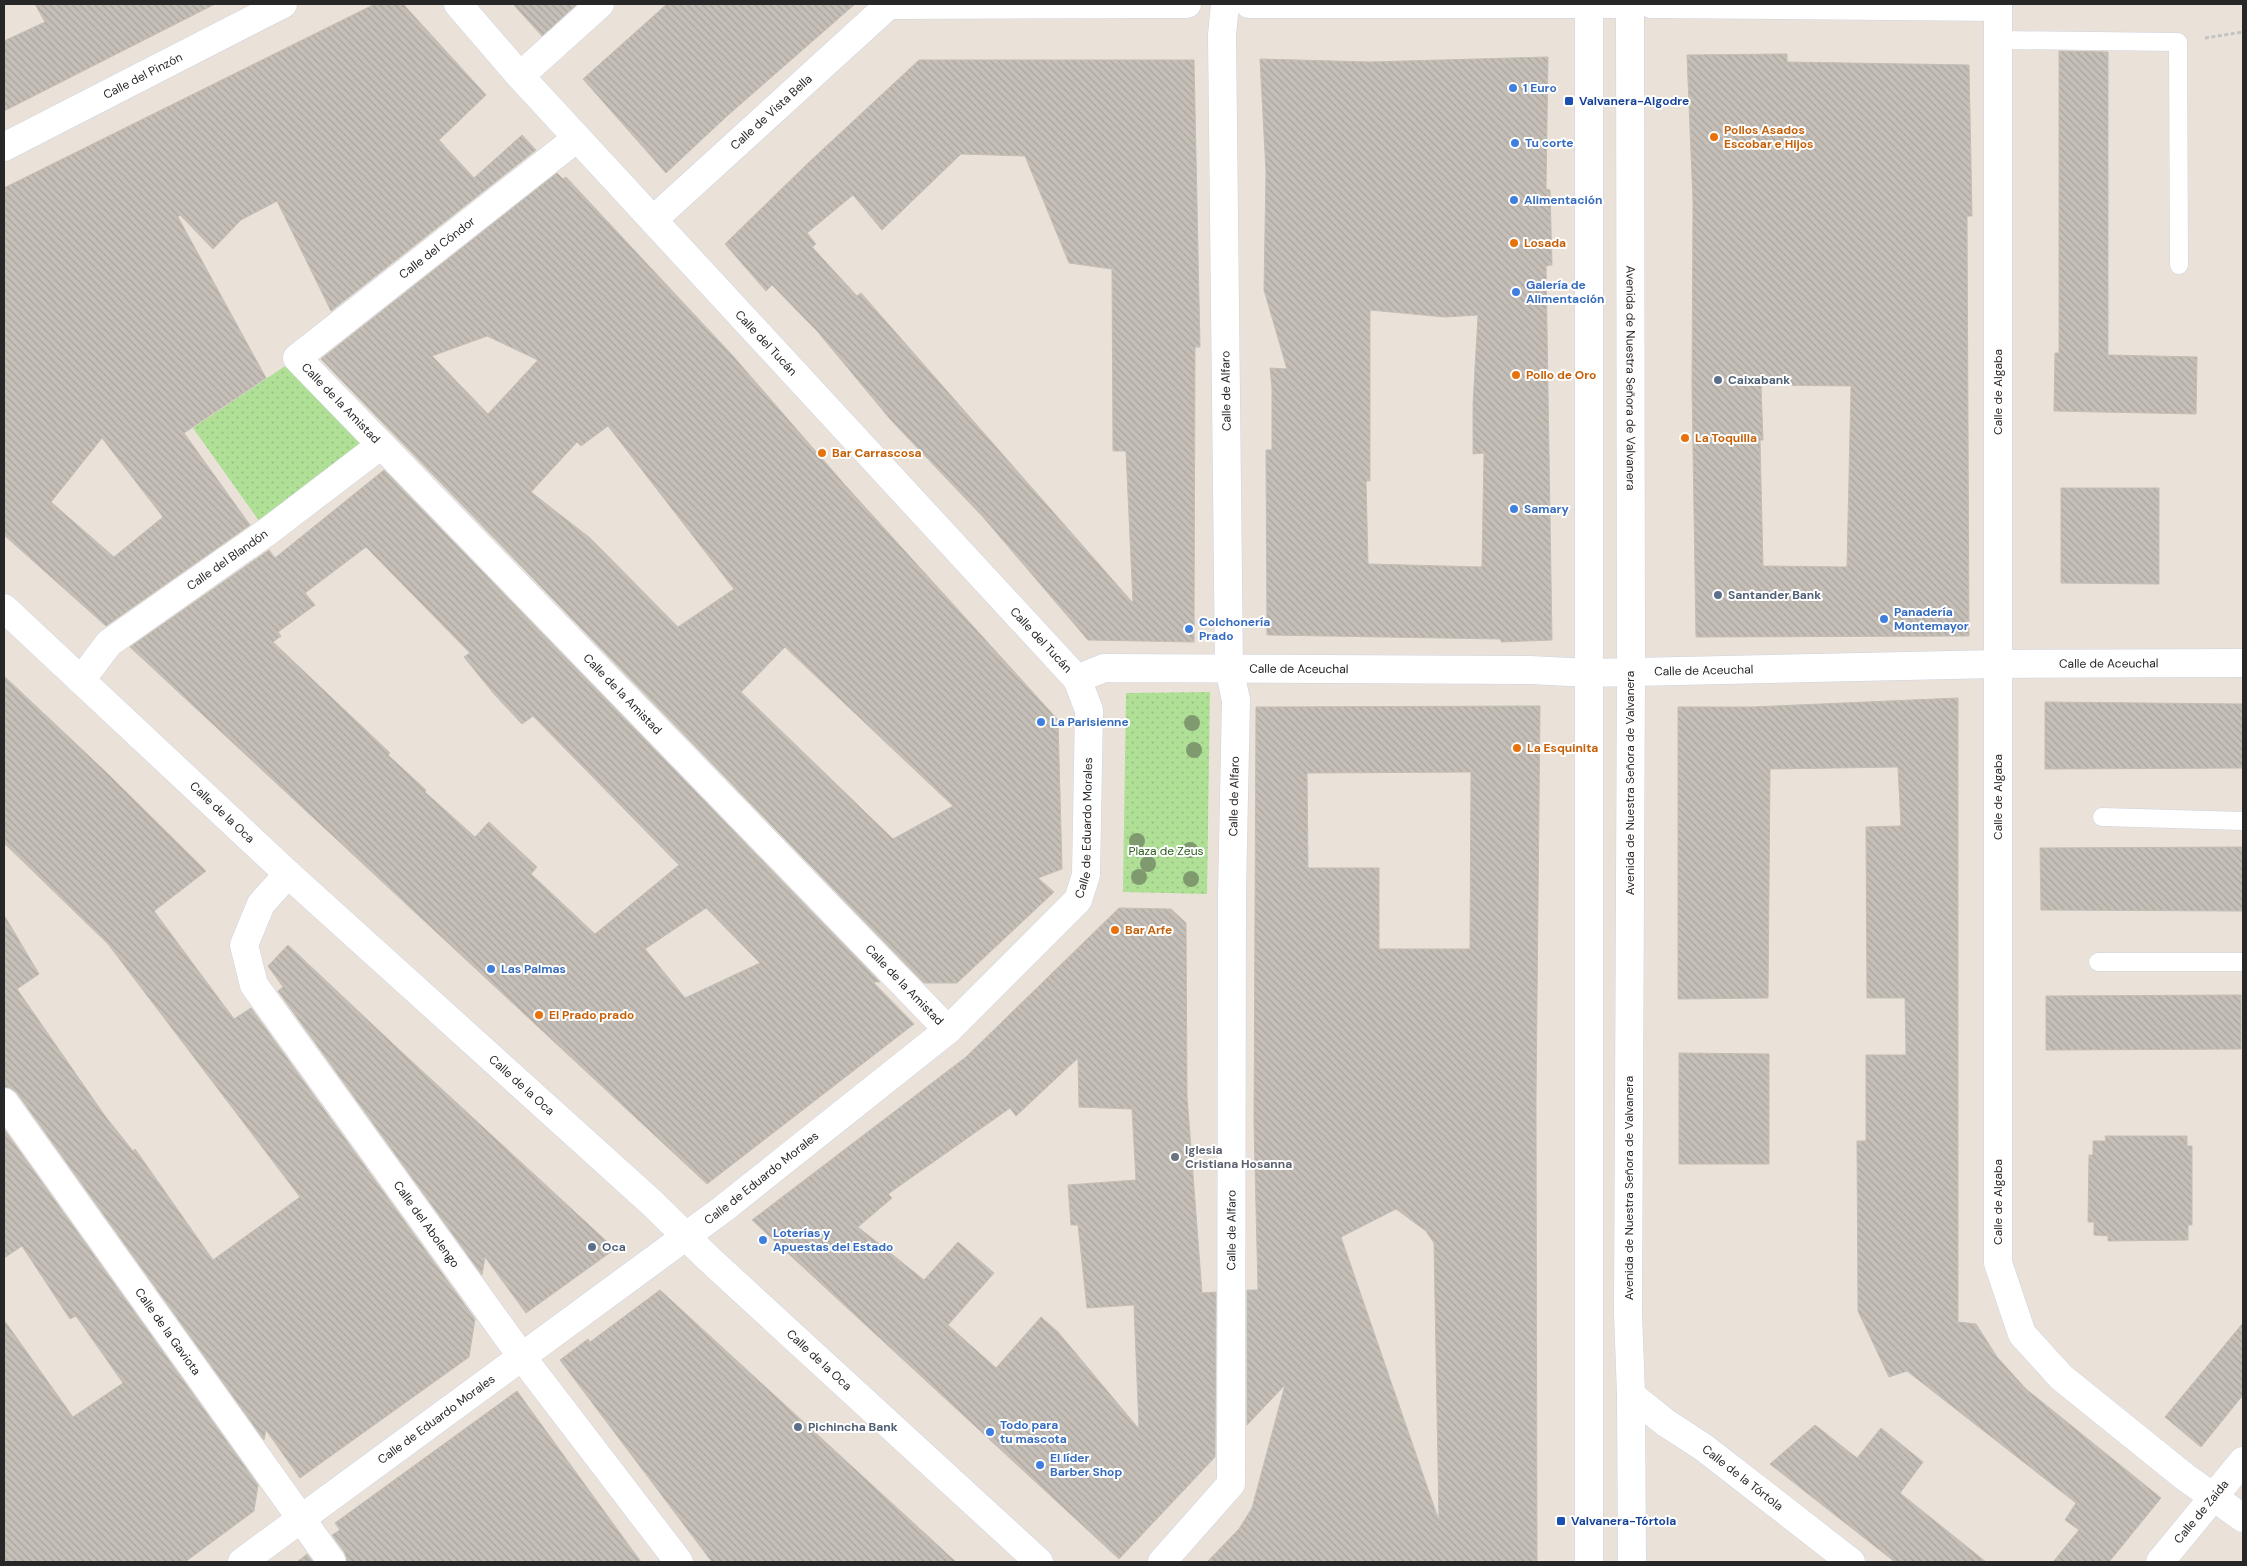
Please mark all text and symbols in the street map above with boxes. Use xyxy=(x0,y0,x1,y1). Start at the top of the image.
street label: Calle del Pinzón xyxy=(100,49,185,103)
street label: Calle de Vista Bella xyxy=(727,71,816,154)
place label: 1 Euro xyxy=(1523,80,1557,96)
marker: 1 Euro xyxy=(1507,82,1519,94)
place label: Valvanera-Algodre xyxy=(1579,93,1689,109)
marker: Valvanera-Algodre xyxy=(1563,95,1575,107)
place label: Pollos Asados Escobar e Hijos xyxy=(1724,122,1814,152)
marker: Pollos Asados Escobar e Hijos xyxy=(1708,131,1720,143)
place label: Tu corte xyxy=(1525,135,1574,151)
marker: Tu corte xyxy=(1509,137,1521,149)
place label: Alimentación xyxy=(1524,192,1602,208)
marker: Alimentación xyxy=(1508,194,1520,206)
street label: Calle del Cóndor xyxy=(396,213,479,283)
place label: Losada xyxy=(1524,235,1566,251)
marker: Losada xyxy=(1508,237,1520,249)
street label: Avenida de Nuestra Señora de Valvanera xyxy=(1622,266,1639,490)
place label: Galería de Alimentación xyxy=(1526,277,1604,307)
marker: Galería de Alimentación xyxy=(1510,286,1522,298)
street label: Calle del Tucán xyxy=(732,307,801,379)
street label: Calle de Algaba xyxy=(1990,349,2006,435)
street label: Calle de Alfaro xyxy=(1217,351,1235,431)
street label: Calle de la Amistad xyxy=(298,359,384,447)
place label: Pollo de Oro xyxy=(1526,367,1596,383)
marker: Pollo de Oro xyxy=(1510,369,1522,381)
place label: Caixabank xyxy=(1728,372,1790,388)
marker: Caixabank xyxy=(1712,374,1724,386)
place label: La Toquilla xyxy=(1695,430,1757,446)
marker: La Toquilla xyxy=(1679,432,1691,444)
place label: Bar Carrascosa xyxy=(832,445,922,461)
marker: Bar Carrascosa xyxy=(816,447,828,459)
place label: Samary xyxy=(1524,501,1570,517)
marker: Samary xyxy=(1508,503,1520,515)
street label: Calle del Blandón xyxy=(184,526,271,594)
place label: Santander Bank xyxy=(1728,587,1821,603)
marker: Santander Bank xyxy=(1712,589,1724,601)
street label: Calle del Tucán xyxy=(1007,604,1076,676)
place label: Panadería Montemayor xyxy=(1894,604,1969,634)
marker: Panadería Montemayor xyxy=(1878,613,1890,625)
place label: Colchonería Prado xyxy=(1199,614,1270,644)
marker: Colchonería Prado xyxy=(1183,623,1195,635)
street label: Calle de la Amistad xyxy=(580,650,665,738)
street label: Calle de Aceuchal xyxy=(2059,655,2158,672)
street label: Calle de Aceuchal xyxy=(1249,661,1349,677)
street label: Calle de Aceuchal xyxy=(1654,661,1754,680)
street label: Avenida de Nuestra Señora de Valvanera xyxy=(1622,671,1638,895)
place label: La Parisienne xyxy=(1051,714,1129,730)
marker: La Parisienne xyxy=(1035,716,1047,728)
place label: La Esquinita xyxy=(1527,740,1598,756)
marker: La Esquinita xyxy=(1511,742,1523,754)
street label: Calle de Algaba xyxy=(1990,754,2006,840)
street label: Calle de Alfaro xyxy=(1225,756,1243,837)
street label: Calle de Eduardo Morales xyxy=(1071,757,1096,900)
street label: Calle de la Oca xyxy=(186,778,258,847)
park label: Plaza de Zeus xyxy=(1128,843,1204,859)
place label: Bar Arfe xyxy=(1125,922,1172,938)
marker: Bar Arfe xyxy=(1109,924,1121,936)
street label: Calle de la Amistad xyxy=(862,941,947,1029)
place label: Las Palmas xyxy=(501,961,566,977)
marker: Las Palmas xyxy=(485,963,497,975)
place label: El Prado prado xyxy=(549,1007,634,1023)
marker: El Prado prado xyxy=(533,1009,545,1021)
street label: Calle de la Oca xyxy=(485,1051,558,1119)
street label: Avenida de Nuestra Señora de Valvanera xyxy=(1621,1076,1637,1300)
street label: Calle de Eduardo Morales xyxy=(701,1128,822,1228)
place label: Iglesia Cristiana Hosanna xyxy=(1185,1142,1292,1172)
marker: Iglesia Cristiana Hosanna xyxy=(1169,1151,1181,1163)
street label: Calle de Algaba xyxy=(1990,1159,2006,1245)
street label: Calle del Abolengo xyxy=(390,1178,463,1271)
street label: Calle de Alfaro xyxy=(1223,1190,1239,1270)
place label: Loterías y Apuestas del Estado xyxy=(773,1225,893,1255)
marker: Loterías y Apuestas del Estado xyxy=(757,1234,769,1246)
place label: Oca xyxy=(602,1239,626,1255)
marker: Oca xyxy=(586,1241,598,1253)
street label: Calle de la Gaviota xyxy=(131,1285,204,1378)
street label: Calle de la Oca xyxy=(783,1326,855,1394)
street label: Calle de Eduardo Morales xyxy=(374,1371,498,1468)
place label: Todo para tu mascota xyxy=(1000,1417,1067,1447)
place label: Pichincha Bank xyxy=(808,1419,898,1435)
marker: Pichincha Bank xyxy=(792,1421,804,1433)
marker: Todo para tu mascota xyxy=(984,1426,996,1438)
street label: Calle de la Tórtola xyxy=(1699,1441,1786,1514)
place label: El líder Barber Shop xyxy=(1050,1450,1122,1480)
marker: El líder Barber Shop xyxy=(1034,1459,1046,1471)
street label: Calle de Zaida xyxy=(2170,1477,2232,1547)
place label: Valvanera-Tórtola xyxy=(1571,1513,1676,1529)
marker: Valvanera-Tórtola xyxy=(1555,1515,1567,1527)

